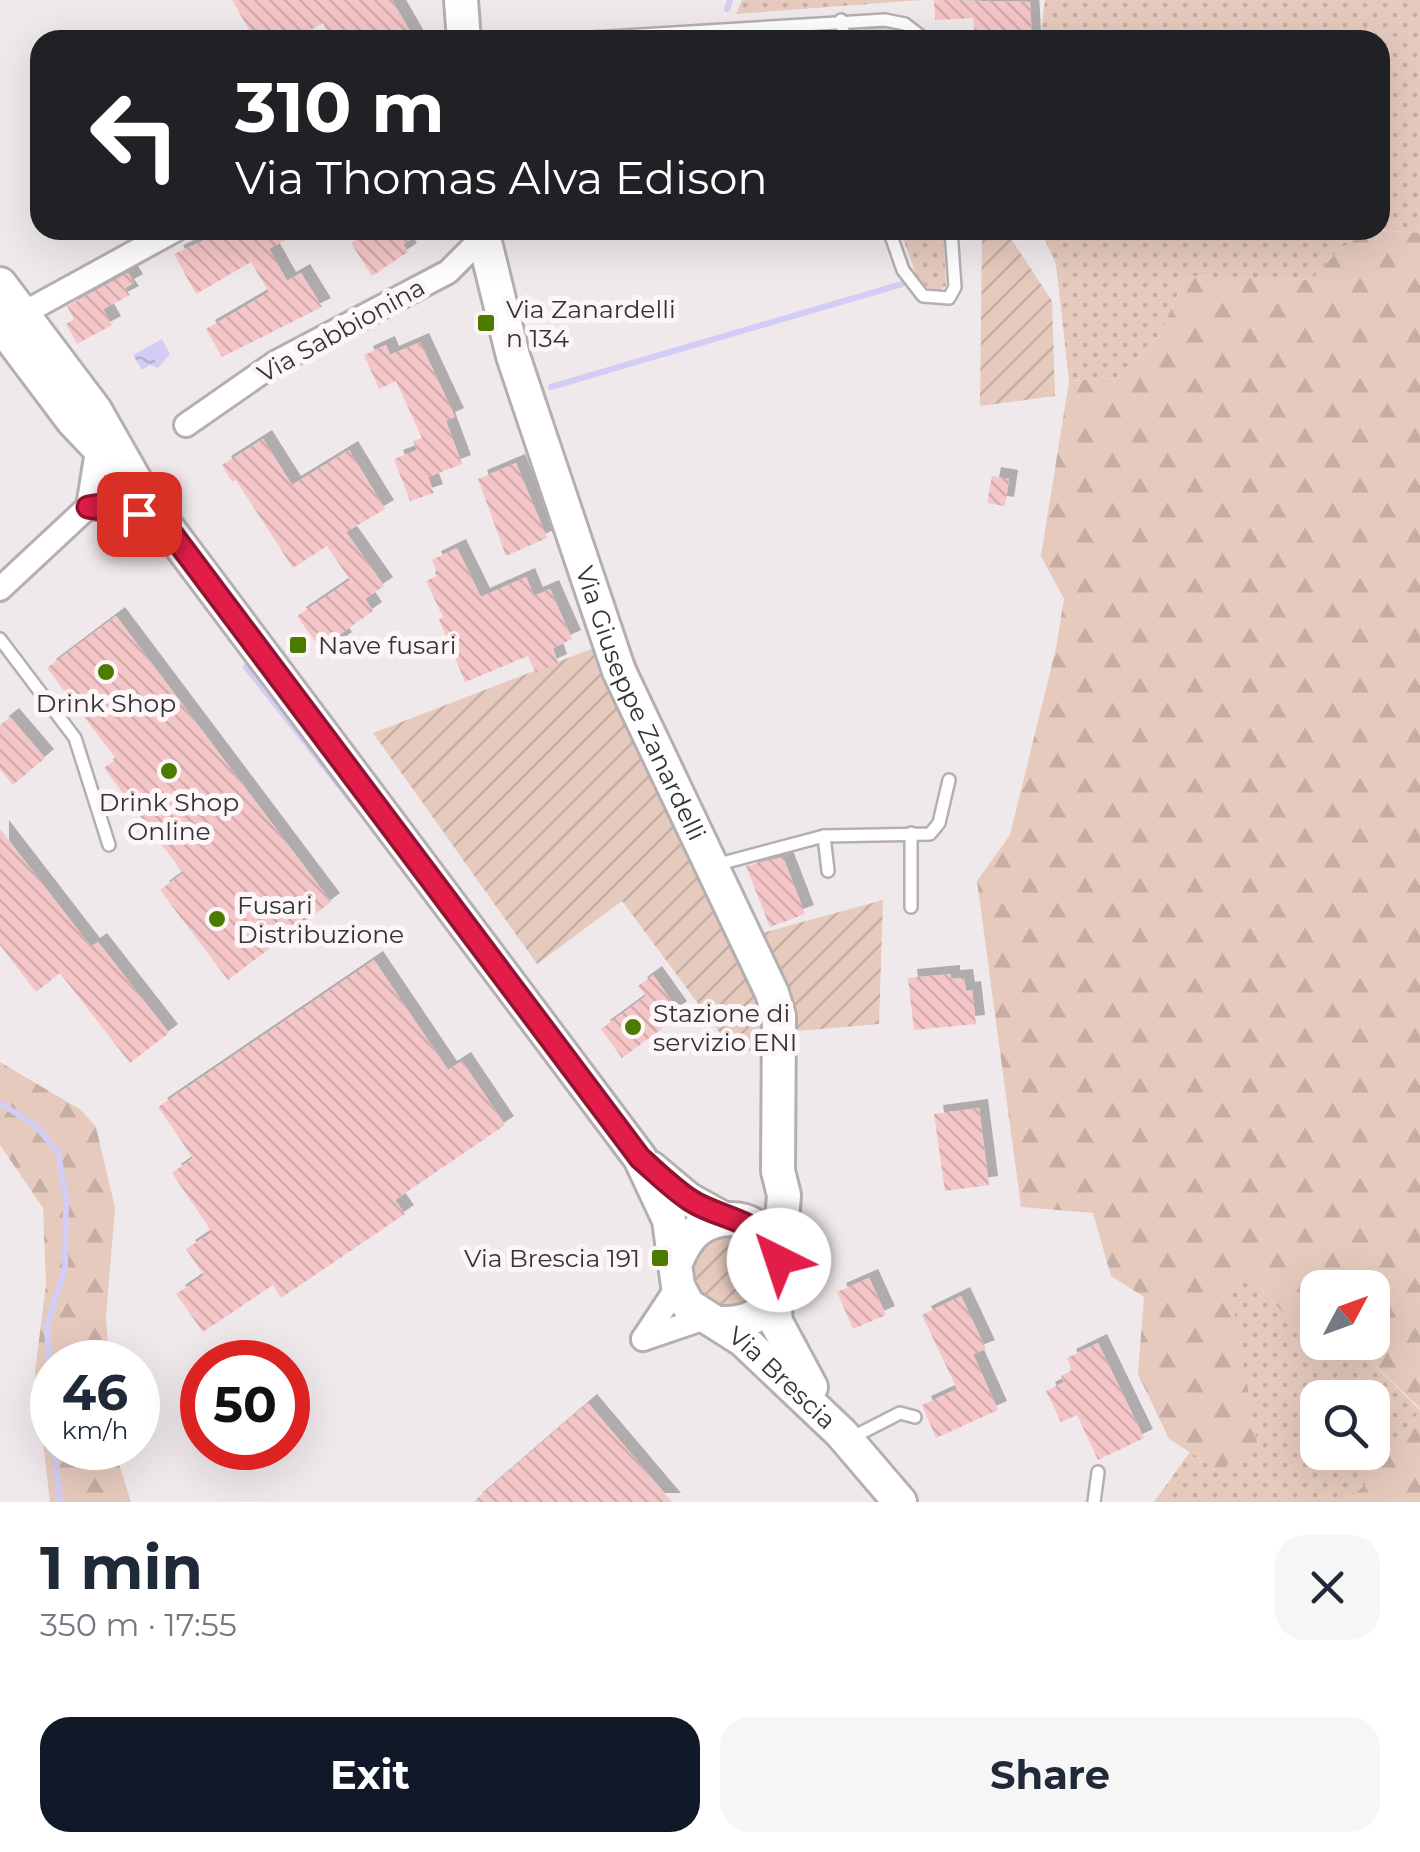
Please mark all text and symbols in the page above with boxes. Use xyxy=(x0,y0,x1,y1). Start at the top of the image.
text: 310 m xyxy=(235,64,445,150)
icon: left xyxy=(70,70,200,200)
text: Via Thomas Alva Edison xyxy=(235,150,768,205)
street label: Via Sabbionina xyxy=(252,272,430,388)
place label: Via Zanardelli n 134 xyxy=(506,294,676,353)
marker: Via Zanardelli n 134 xyxy=(475,312,497,334)
pin xyxy=(97,472,182,557)
icon: arrive xyxy=(112,487,167,542)
street label: Via Giuseppe Zanardelli xyxy=(570,562,712,845)
place label: Nave fusari xyxy=(318,630,456,660)
marker: Nave fusari xyxy=(287,634,309,656)
marker: Drink Shop xyxy=(95,661,117,683)
place label: Drink Shop xyxy=(36,688,176,718)
marker: Drink Shop Online xyxy=(158,760,180,782)
place label: Drink Shop Online xyxy=(99,787,239,846)
place label: Fusari Distribuzione xyxy=(237,890,404,949)
marker: Fusari Distribuzione xyxy=(206,908,228,930)
place label: Stazione di servizio ENI xyxy=(653,998,797,1057)
marker: Stazione di servizio ENI xyxy=(622,1016,644,1038)
position arrow xyxy=(727,1208,831,1312)
place label: Via Brescia 191 xyxy=(464,1243,640,1273)
marker: Via Brescia 191 xyxy=(649,1247,671,1269)
north arrow xyxy=(1300,1270,1390,1360)
map controls xyxy=(1300,1270,1390,1470)
street label: Via Brescia xyxy=(723,1320,842,1435)
speed limit sign: 50 xyxy=(180,1340,310,1470)
text: 46 xyxy=(62,1362,128,1423)
button: search xyxy=(1300,1380,1390,1470)
text: km/h xyxy=(62,1415,128,1445)
text: 1 min xyxy=(40,1531,203,1604)
button: close xyxy=(1275,1535,1380,1640)
text: 350 m · 17:55 xyxy=(40,1605,237,1644)
button: Exit xyxy=(40,1717,700,1832)
button: Share xyxy=(720,1717,1380,1832)

